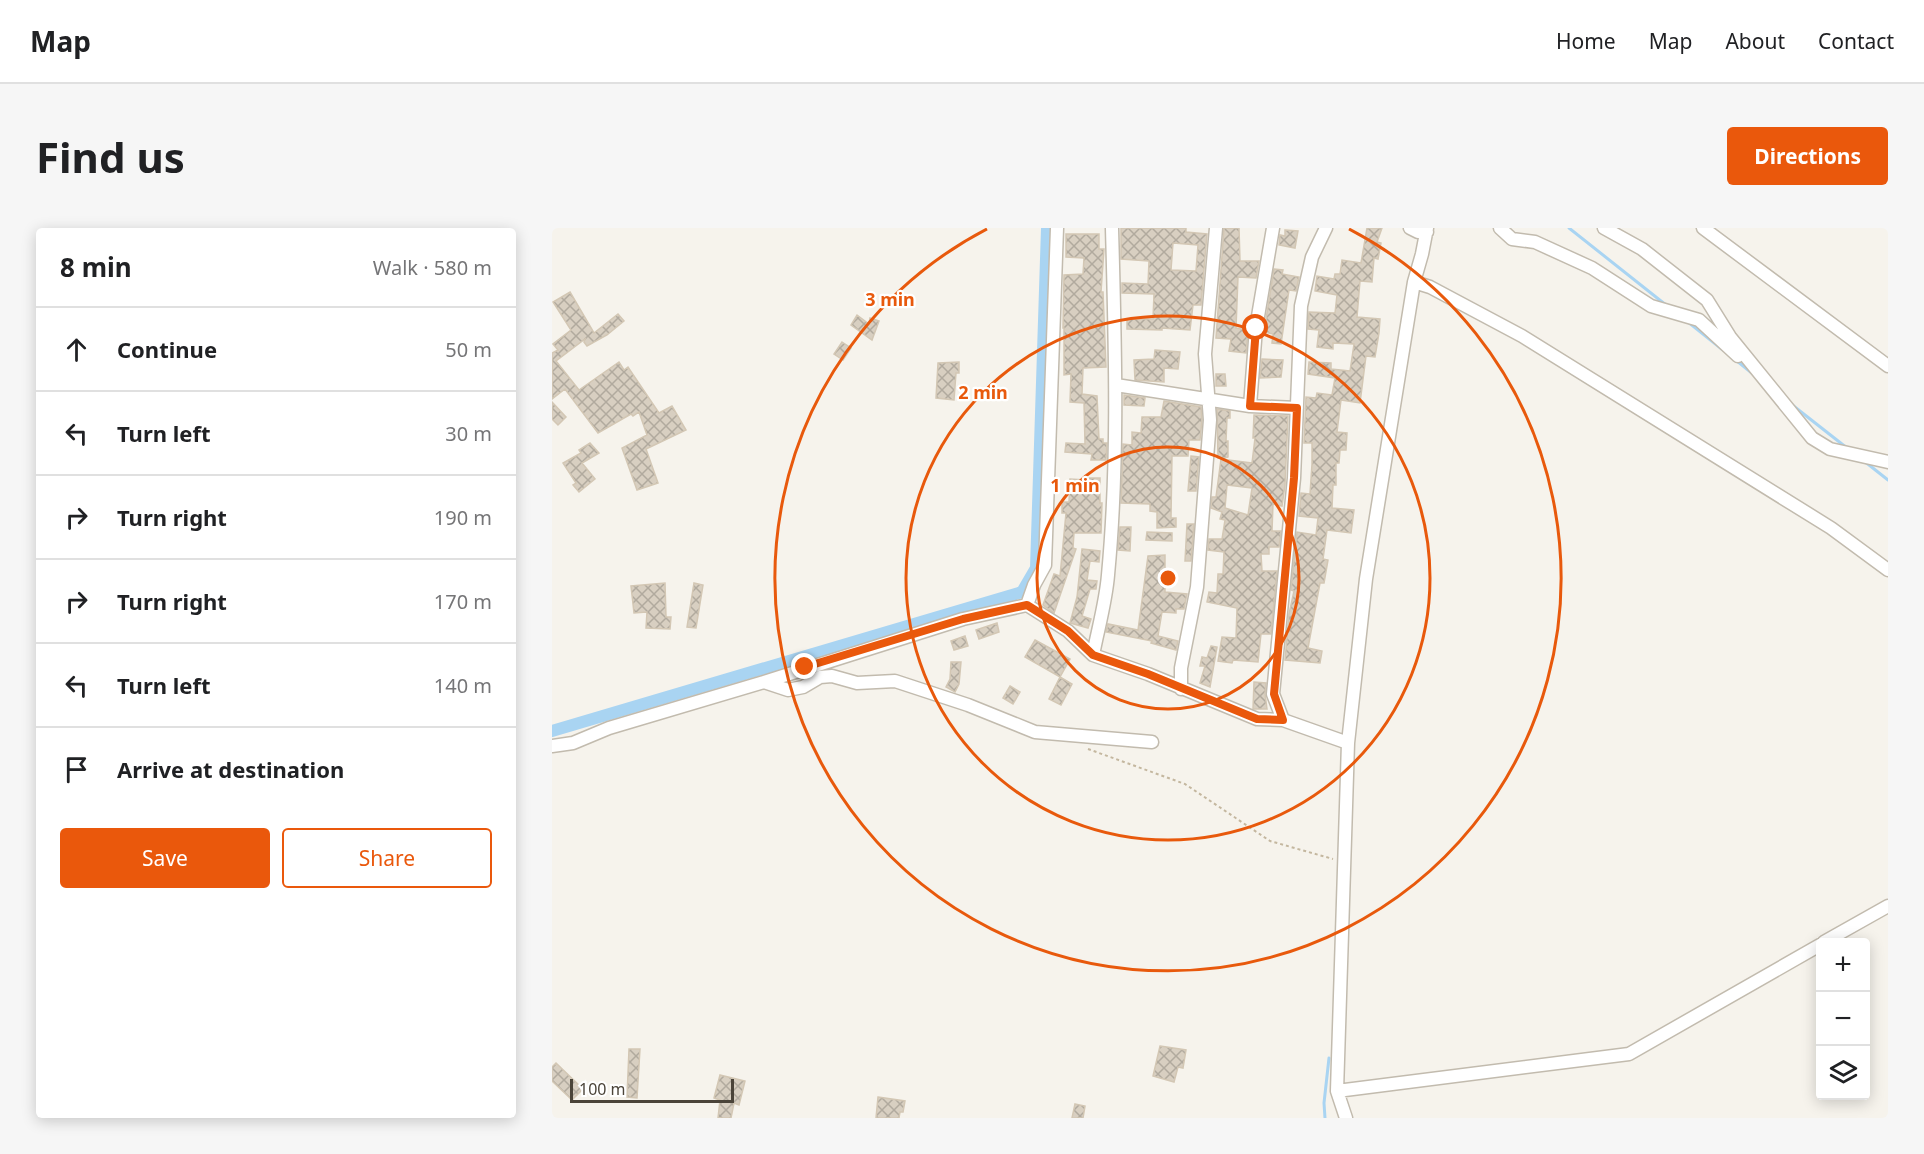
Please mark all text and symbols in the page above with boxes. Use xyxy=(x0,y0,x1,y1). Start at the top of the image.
text: Map xyxy=(30,22,91,60)
text: Home xyxy=(1556,27,1616,55)
text: Map xyxy=(1649,27,1692,55)
text: About xyxy=(1725,27,1785,55)
text: Contact xyxy=(1818,27,1894,55)
button: Directions xyxy=(1727,127,1888,185)
text: Find us xyxy=(36,128,185,185)
text: 8 min xyxy=(60,249,132,285)
text: Walk · 580 m xyxy=(373,254,492,281)
text: 3 min xyxy=(865,287,915,311)
route start xyxy=(1242,314,1268,340)
icon: ahead xyxy=(60,333,93,366)
text: Continue xyxy=(117,334,217,364)
text: 50 m xyxy=(445,336,492,363)
text: 2 min xyxy=(958,380,1008,404)
icon: left xyxy=(60,417,93,450)
text: Turn left xyxy=(117,418,211,448)
text: 30 m xyxy=(445,420,492,447)
text: 1 min xyxy=(1050,473,1100,497)
icon: right xyxy=(60,501,93,534)
text: Turn right xyxy=(117,502,227,532)
text: 190 m xyxy=(434,504,492,531)
centre of rings xyxy=(1158,568,1178,588)
icon: right xyxy=(60,585,93,618)
text: Turn right xyxy=(117,586,227,616)
text: 170 m xyxy=(434,588,492,615)
route end xyxy=(791,653,817,679)
icon: left xyxy=(60,669,93,702)
text: Turn left xyxy=(117,670,211,700)
text: 140 m xyxy=(434,672,492,699)
icon: arrive xyxy=(60,753,93,786)
text: Arrive at destination xyxy=(117,754,344,784)
button: Save xyxy=(60,828,270,888)
button: Share xyxy=(282,828,492,888)
map controls xyxy=(1816,938,1870,1100)
button: + xyxy=(1816,938,1870,992)
button: − xyxy=(1816,992,1870,1046)
button: layers xyxy=(1816,1046,1870,1100)
scale bar xyxy=(570,1076,734,1104)
text: 100 m xyxy=(579,1078,626,1100)

